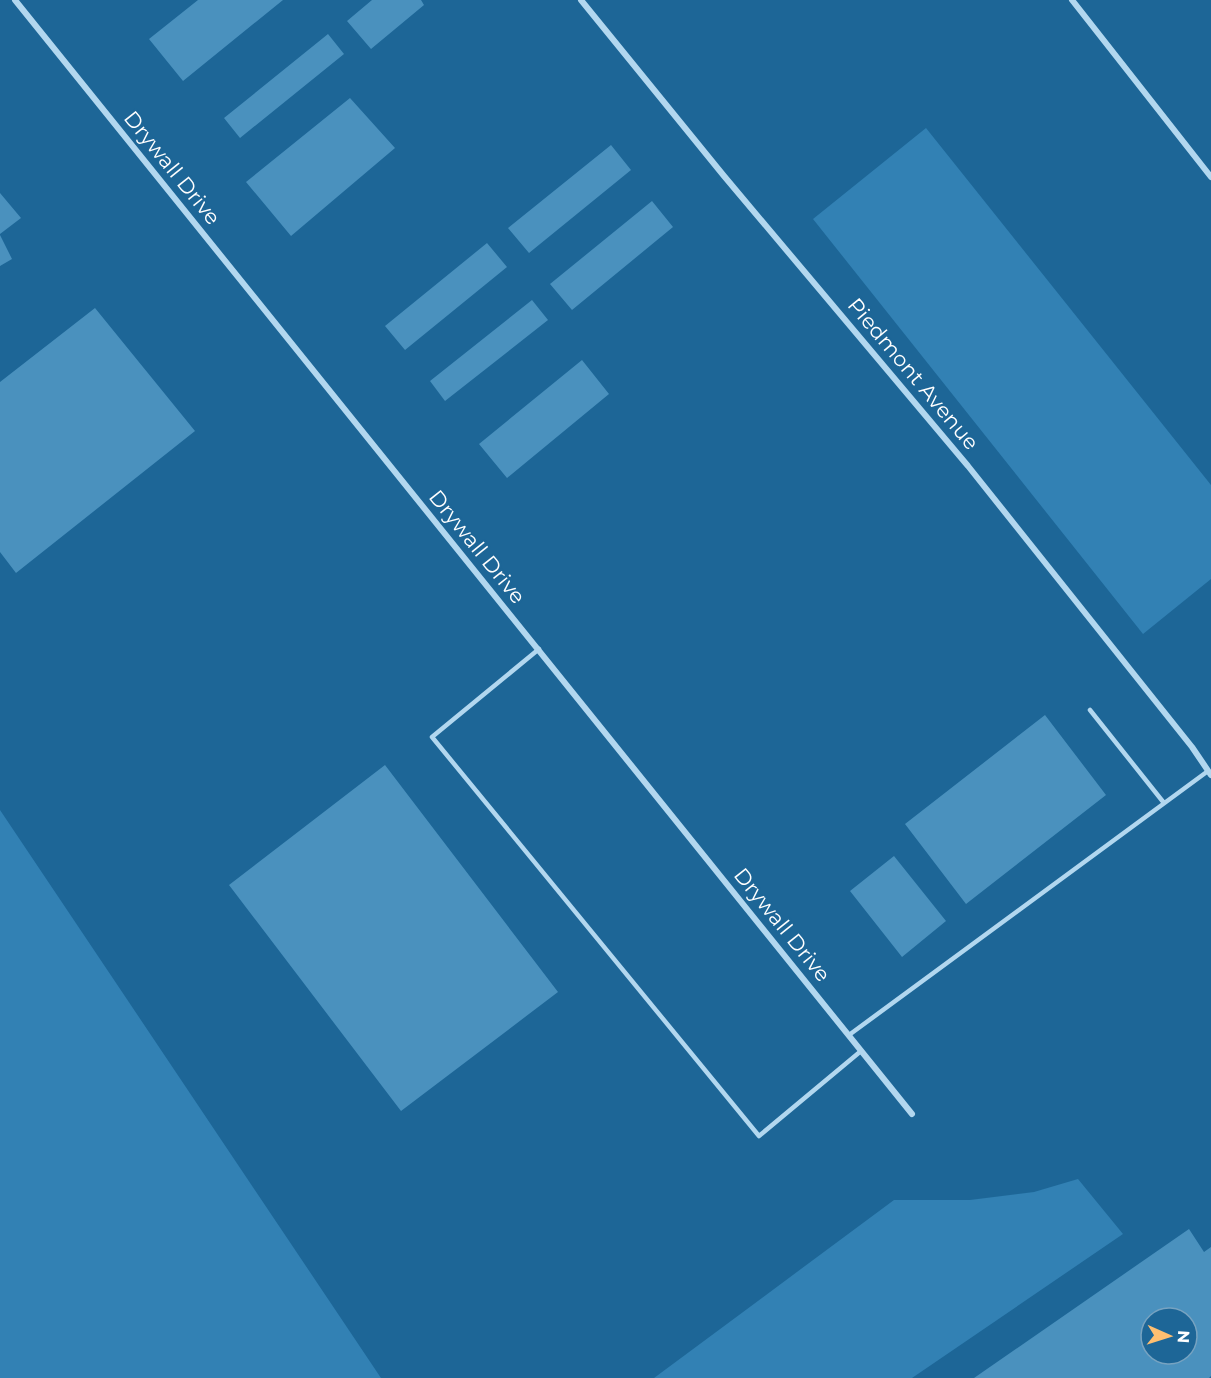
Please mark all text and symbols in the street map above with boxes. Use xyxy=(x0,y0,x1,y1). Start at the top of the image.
street label: Drywall Drive xyxy=(119,106,226,230)
street label: Piedmont Avenue xyxy=(843,293,984,455)
street label: Drywall Drive xyxy=(424,485,531,609)
street label: Drywall Drive xyxy=(729,863,836,987)
north arrow xyxy=(1139,1306,1199,1366)
text: N xyxy=(1174,1330,1193,1344)

